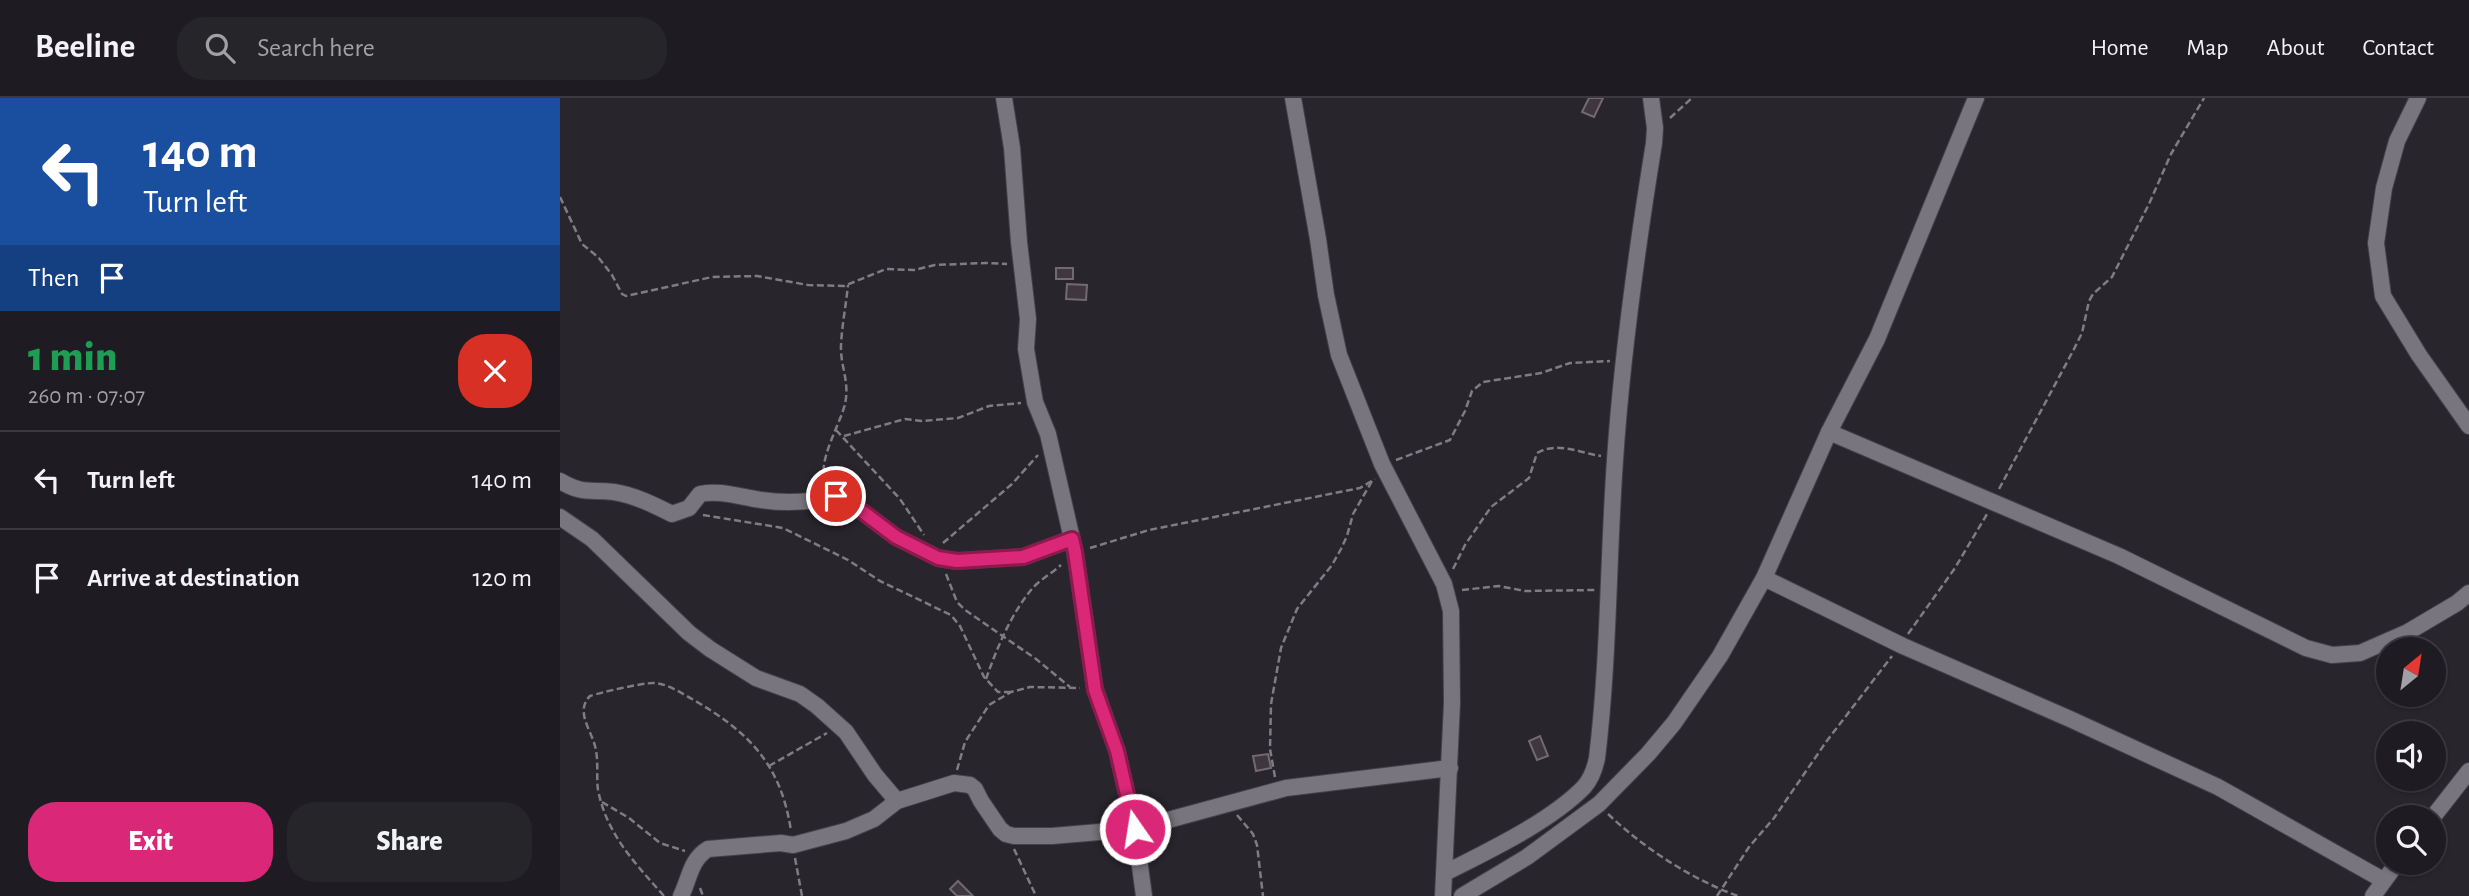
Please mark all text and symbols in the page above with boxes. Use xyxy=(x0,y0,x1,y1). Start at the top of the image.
search box xyxy=(177,17,667,80)
icon: search xyxy=(201,29,239,67)
text: Beeline xyxy=(35,31,135,64)
text: Search here xyxy=(257,35,375,61)
text: Home xyxy=(2091,36,2149,60)
text: Map xyxy=(2187,36,2229,60)
text: About xyxy=(2267,36,2324,60)
text: Contact xyxy=(2362,36,2434,60)
icon: left xyxy=(28,126,119,217)
text: 140 m xyxy=(143,128,258,177)
text: Turn left xyxy=(143,186,247,218)
icon: arrive xyxy=(93,259,131,297)
text: Then xyxy=(28,265,79,291)
button: close xyxy=(458,334,532,408)
text: 1 min xyxy=(28,336,117,378)
text: 260 m · 07:07 xyxy=(28,385,145,408)
icon: left xyxy=(28,461,66,499)
pin xyxy=(806,466,866,526)
text: Turn left xyxy=(87,467,175,493)
text: 140 m xyxy=(472,467,532,493)
icon: arrive xyxy=(817,477,855,515)
icon: arrive xyxy=(28,559,66,597)
text: Arrive at destination xyxy=(87,565,300,591)
text: 120 m xyxy=(472,565,532,591)
north arrow xyxy=(2376,637,2446,707)
map controls xyxy=(2376,637,2446,875)
button: sound xyxy=(2376,721,2446,791)
position arrow xyxy=(1098,792,1172,866)
button: Exit xyxy=(28,802,273,882)
button: Share xyxy=(287,802,532,882)
button: search xyxy=(2376,805,2446,875)

